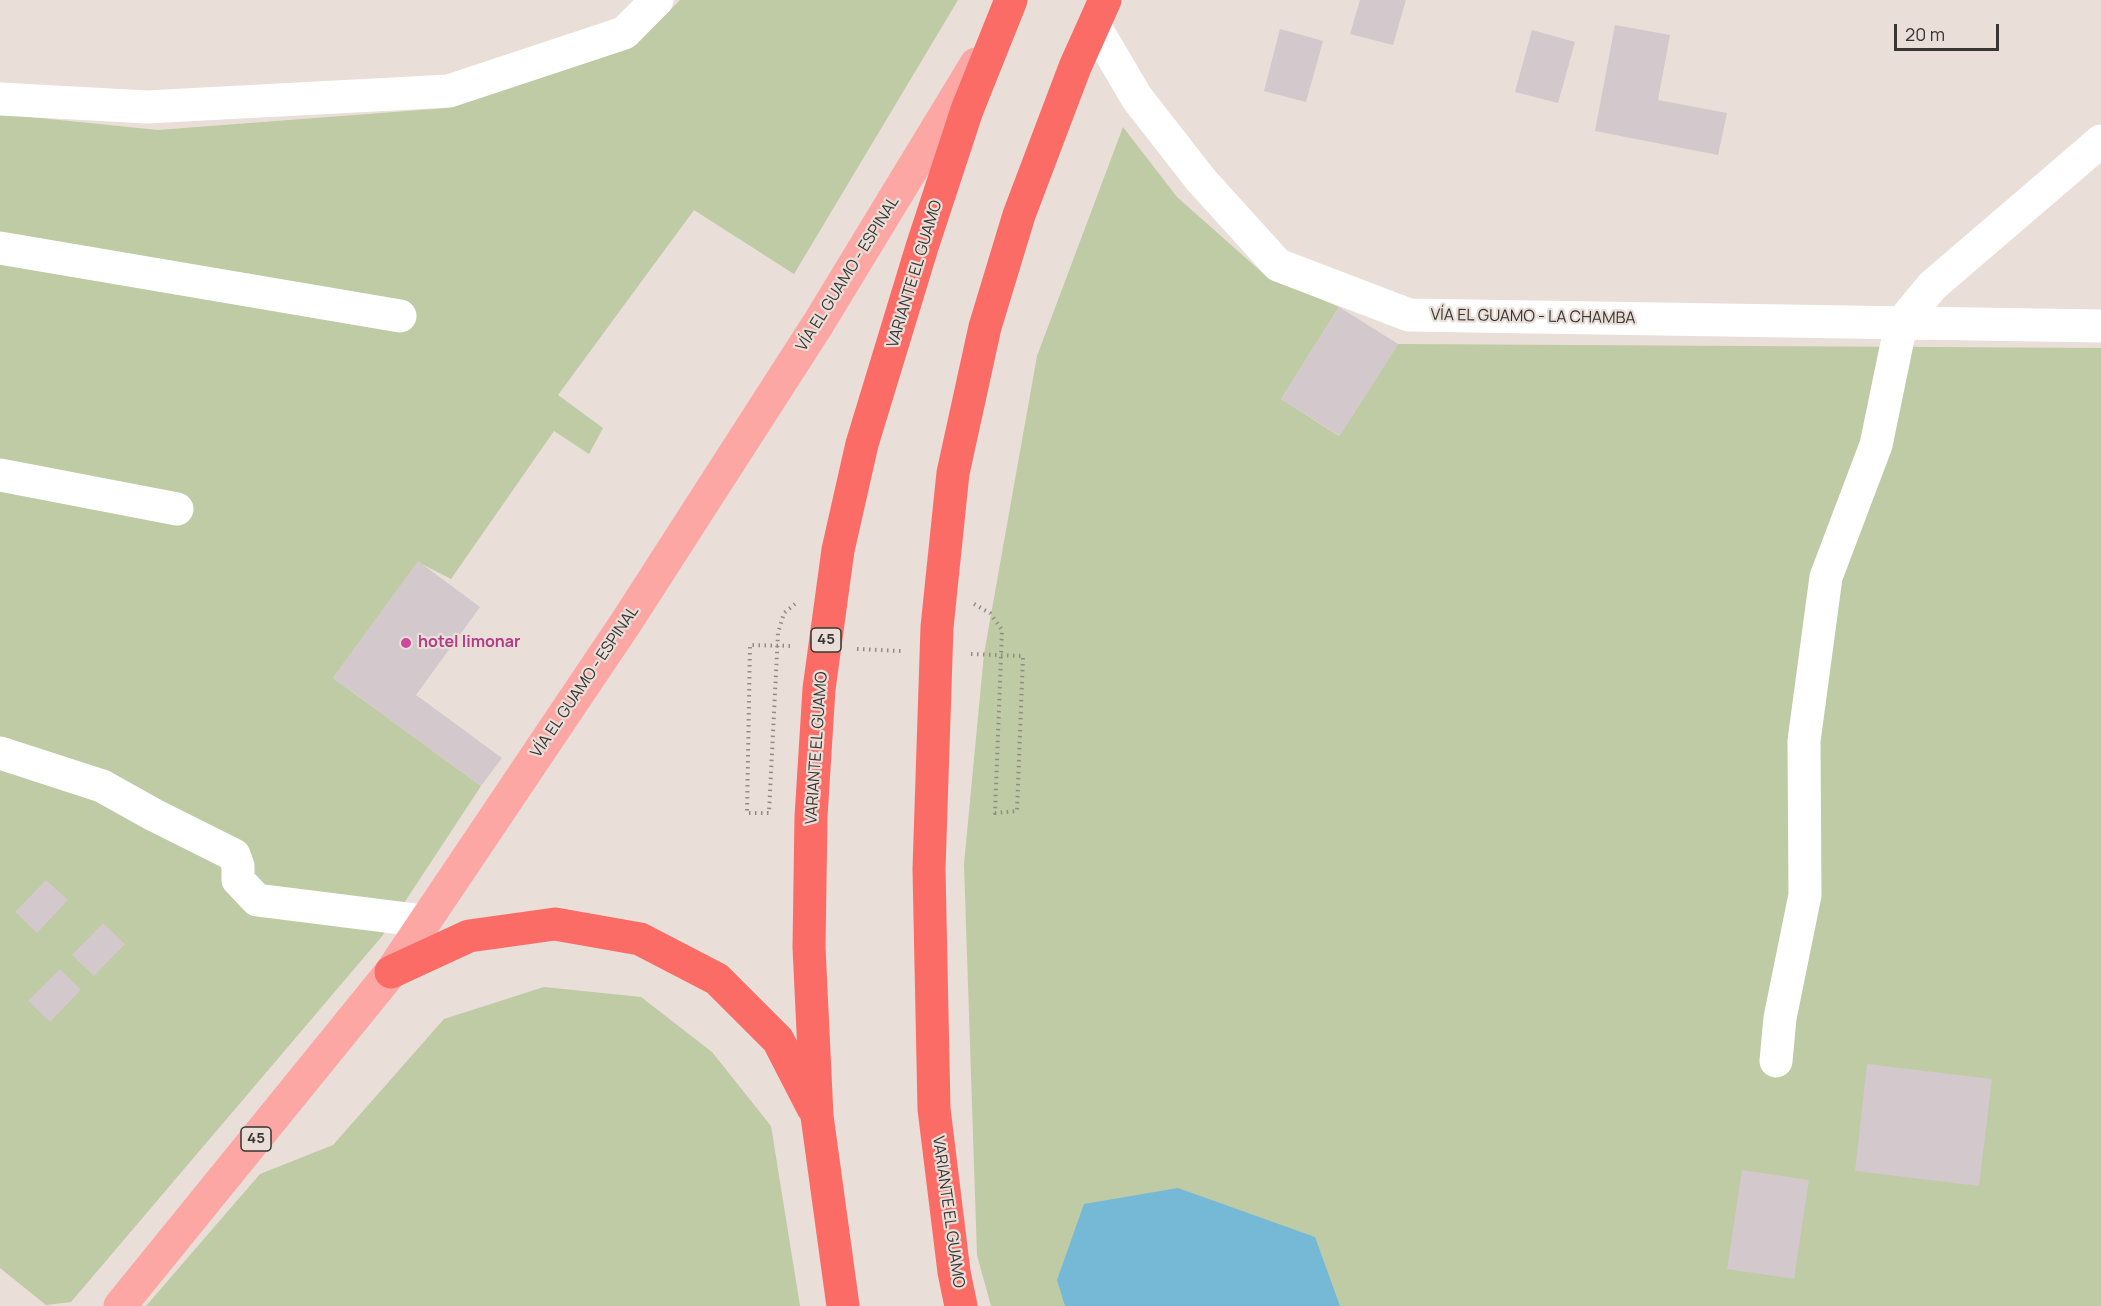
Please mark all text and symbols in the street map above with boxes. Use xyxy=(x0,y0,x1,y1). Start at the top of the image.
scale bar xyxy=(1897,12,2002,50)
text: 20 m xyxy=(1905,22,1945,46)
street label: VÍA EL GUAMO - ESPINAL xyxy=(792,193,904,355)
street label: VARIANTE EL GUAMO xyxy=(883,198,947,350)
street label: VÍA EL GUAMO - LA CHAMBA xyxy=(1430,306,1636,328)
street label: VÍA EL GUAMO - ESPINAL xyxy=(527,603,643,761)
road number: 45 xyxy=(811,628,841,652)
place label: hotel limonar xyxy=(418,633,520,653)
marker: hotel limonar xyxy=(399,636,413,650)
street label: VARIANTE EL GUAMO xyxy=(802,671,832,825)
road number: 45 xyxy=(241,1127,271,1151)
street label: VARIANTE EL GUAMO xyxy=(928,1135,968,1289)

